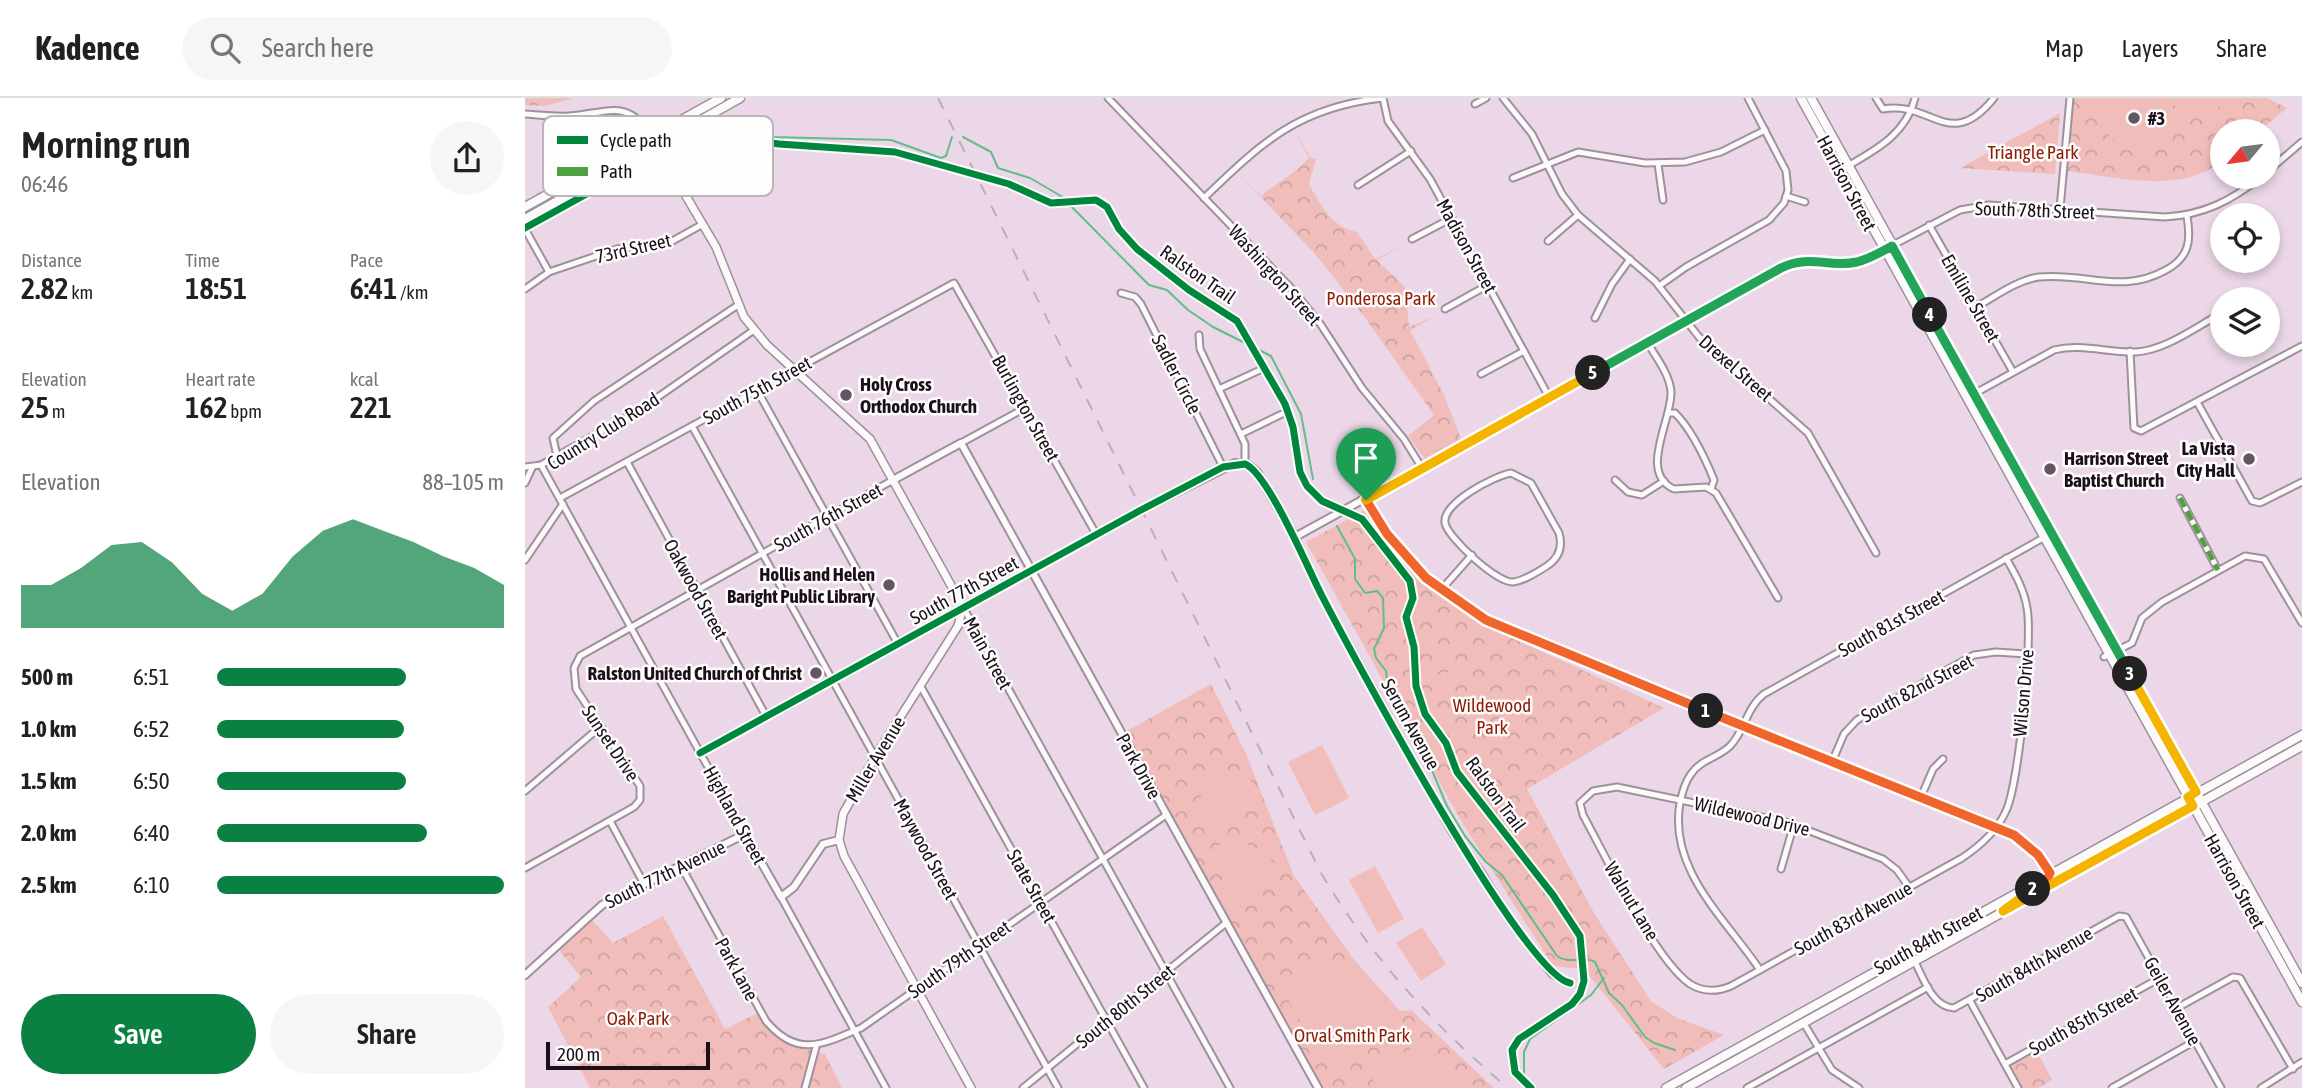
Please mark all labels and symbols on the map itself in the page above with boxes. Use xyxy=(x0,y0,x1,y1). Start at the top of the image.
place label: #3 xyxy=(2147,107,2165,129)
marker: #3 xyxy=(2126,110,2142,126)
legend xyxy=(543,116,773,196)
north arrow xyxy=(2210,119,2280,189)
text: Cycle path xyxy=(600,129,672,151)
street label: Harrison Street xyxy=(1813,132,1881,234)
park label: Triangle Park xyxy=(1987,141,2079,163)
text: Path xyxy=(600,160,632,182)
street label: Madison Street xyxy=(1432,195,1502,297)
street label: South 78th Street xyxy=(1975,197,2095,223)
street label: Washington Street xyxy=(1224,220,1326,330)
street label: 73rd Street xyxy=(593,229,673,267)
street label: Ralston Trail xyxy=(1156,240,1240,308)
street label: Emiline Street xyxy=(1937,250,2005,346)
park label: Ponderosa Park xyxy=(1326,287,1436,309)
pin: 4 xyxy=(1913,298,1947,332)
street label: Sadler Circle xyxy=(1148,330,1206,418)
street label: Drexel Street xyxy=(1695,330,1777,406)
street label: South 75th Street xyxy=(699,351,815,429)
street label: Burlington Street xyxy=(988,351,1064,465)
pin: 5 xyxy=(1575,356,1611,390)
place label: Holy Cross Orthodox Church xyxy=(860,373,977,417)
marker: Holy Cross Orthodox Church xyxy=(838,387,854,403)
street label: Country Club Road xyxy=(543,388,663,474)
pin xyxy=(1336,428,1396,500)
place label: La Vista City Hall xyxy=(2176,437,2236,481)
place label: Harrison Street Baptist Church xyxy=(2064,447,2169,491)
marker: La Vista City Hall xyxy=(2241,451,2257,467)
marker: Harrison Street Baptist Church xyxy=(2042,461,2058,477)
street label: South 76th Street xyxy=(770,478,886,556)
street label: Oakwood Street xyxy=(660,535,732,643)
street label: South 77th Street xyxy=(906,551,1022,629)
place label: Hollis and Helen Baright Public Library xyxy=(727,563,875,607)
marker: Hollis and Helen Baright Public Library xyxy=(881,577,897,593)
street label: South 81st Street xyxy=(1834,585,1948,661)
street label: Main Street xyxy=(959,613,1017,693)
street label: Wilson Drive xyxy=(2008,648,2038,738)
street label: South 82nd Street xyxy=(1857,649,1977,727)
pin: 3 xyxy=(2113,656,2147,692)
place label: Ralston United Church of Christ xyxy=(588,662,803,684)
marker: Ralston United Church of Christ xyxy=(808,665,824,681)
street label: Serum Avenue xyxy=(1377,675,1445,773)
park label: Wildewood Park xyxy=(1453,694,1531,738)
pin: 1 xyxy=(1689,694,1723,728)
street label: Sunset Drive xyxy=(578,701,644,785)
street label: Miller Avenue xyxy=(841,712,909,806)
street label: Park Drive xyxy=(1112,730,1166,802)
street label: Ralston Trail xyxy=(1462,752,1530,836)
street label: Highland Street xyxy=(699,762,771,868)
street label: Wildewood Drive xyxy=(1692,792,1812,840)
street label: Maywood Street xyxy=(889,795,963,903)
street label: Harrison Street xyxy=(2200,830,2270,932)
street label: South 77th Avenue xyxy=(601,835,729,913)
street label: State Street xyxy=(1003,845,1061,927)
street label: Walnut Lane xyxy=(1600,858,1664,944)
pin: 2 xyxy=(2015,872,2051,906)
street label: South 83rd Avenue xyxy=(1790,877,1916,959)
street label: South 84th Street xyxy=(1870,901,1986,979)
street label: South 79th Street xyxy=(903,916,1015,1002)
street label: South 84th Avenue xyxy=(1972,922,2096,1006)
street label: Park Lane xyxy=(711,934,763,1004)
street label: Geiler Avenue xyxy=(2140,953,2206,1049)
street label: South 80th Street xyxy=(1071,960,1179,1052)
street label: South 85th Street xyxy=(2025,982,2141,1060)
park label: Oak Park xyxy=(607,1007,670,1029)
park label: Orval Smith Park xyxy=(1294,1024,1411,1046)
scale bar xyxy=(546,1039,711,1071)

